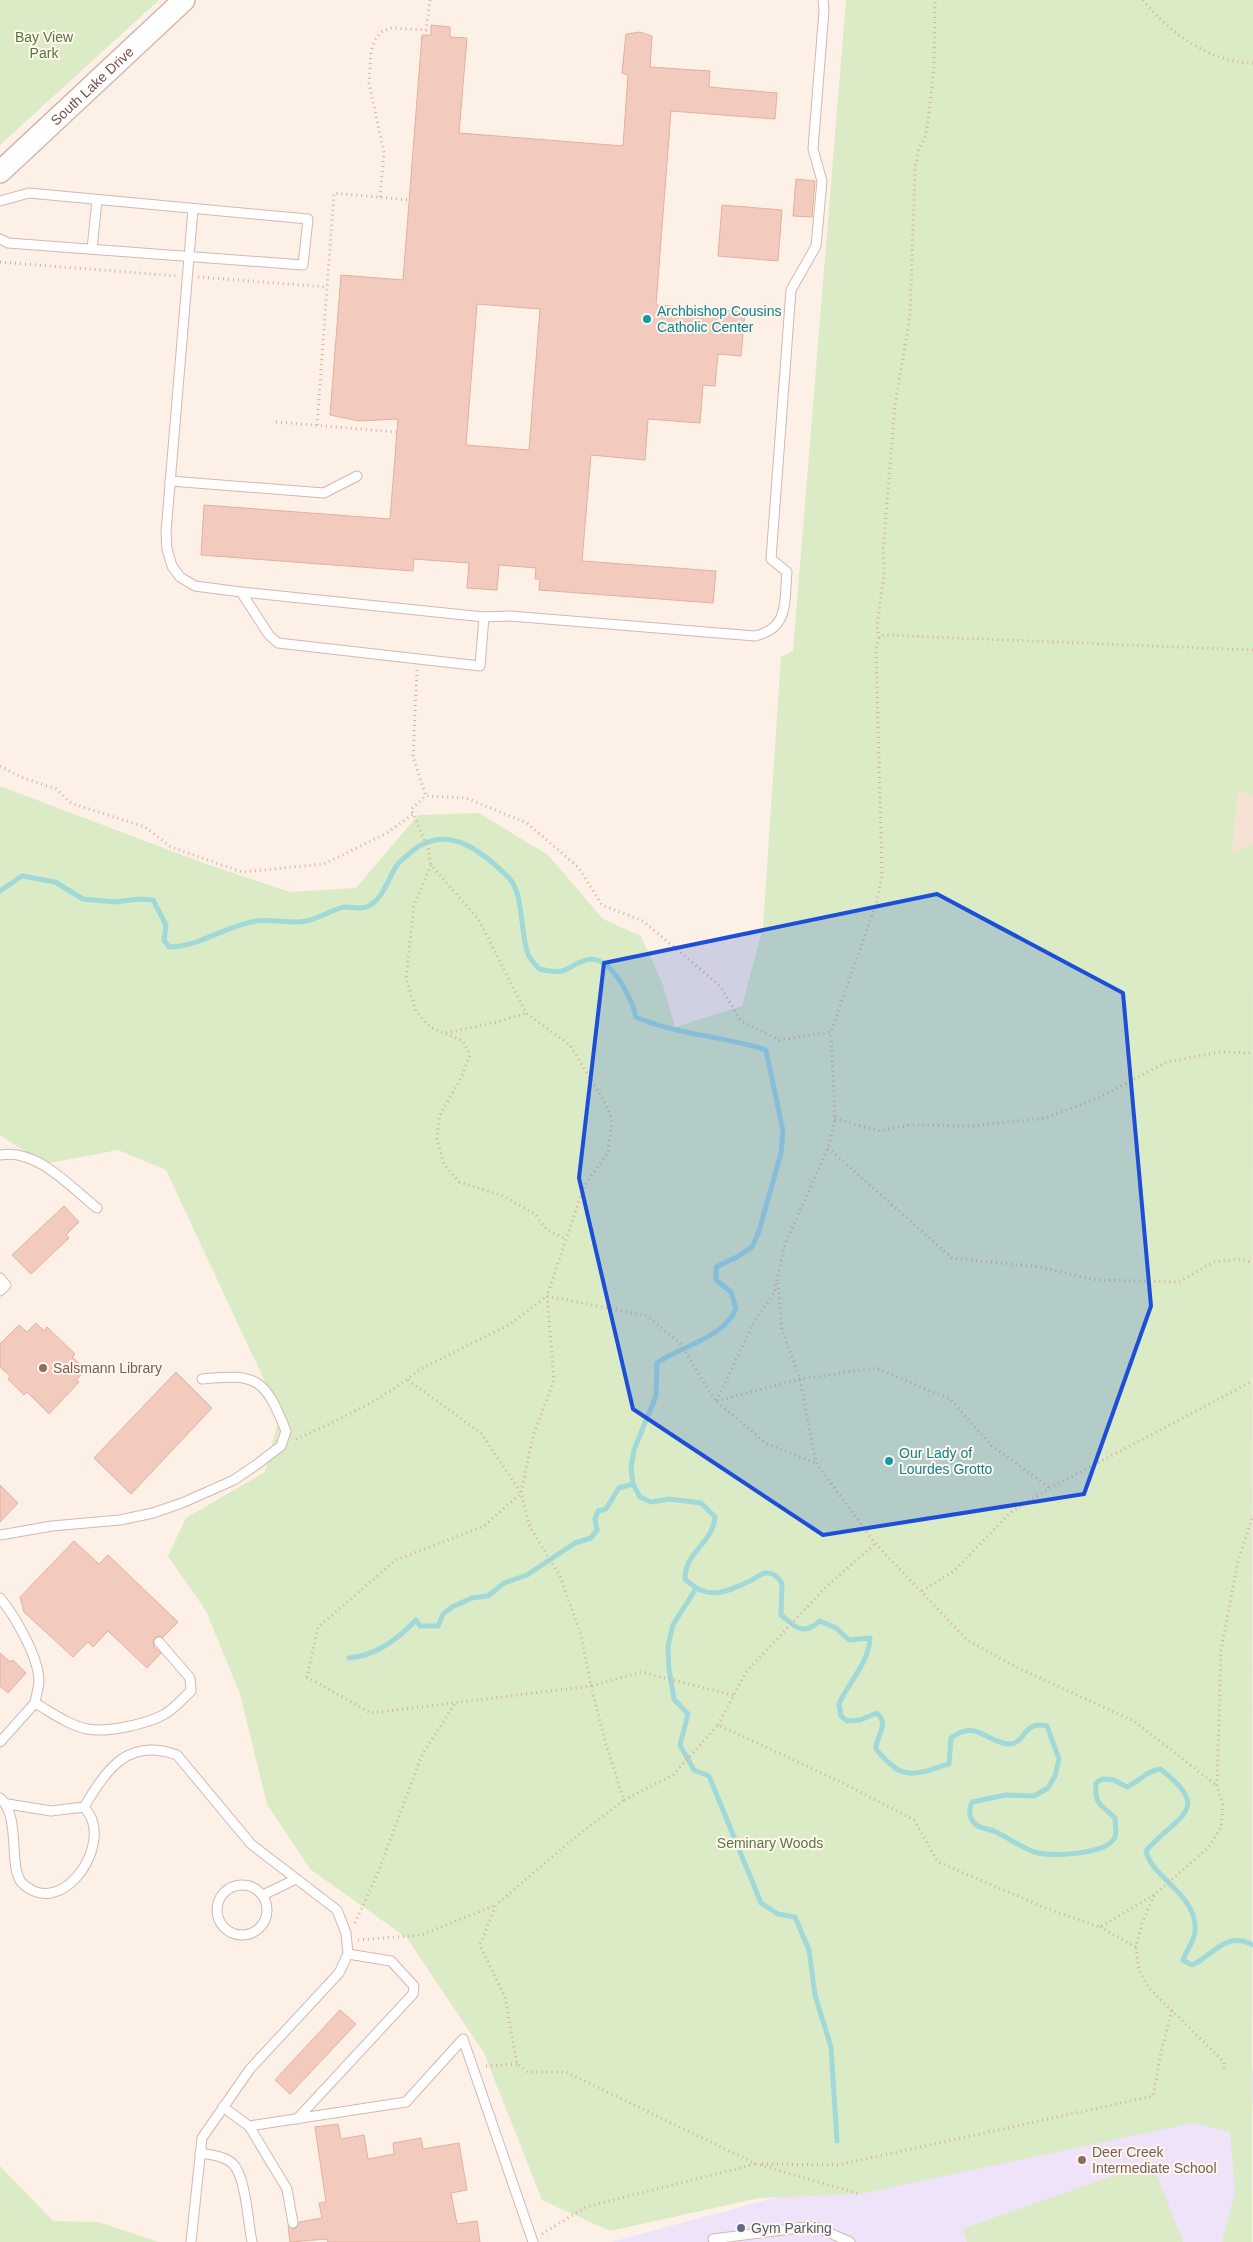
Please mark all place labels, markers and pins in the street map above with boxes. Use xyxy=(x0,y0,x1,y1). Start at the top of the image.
place label: Archbishop Cousins Catholic Center xyxy=(657,303,782,335)
marker: Archbishop Cousins Catholic Center xyxy=(641,313,653,325)
place label: Salsmann Library xyxy=(53,1360,162,1376)
marker: Salsmann Library xyxy=(37,1362,49,1374)
place label: Our Lady of Lourdes Grotto xyxy=(899,1445,993,1477)
marker: Our Lady of Lourdes Grotto xyxy=(883,1455,895,1467)
place label: Deer Creek Intermediate School xyxy=(1092,2144,1217,2176)
marker: Deer Creek Intermediate School xyxy=(1076,2154,1088,2166)
place label: Gym Parking xyxy=(751,2220,832,2236)
marker: Gym Parking xyxy=(735,2222,747,2234)

